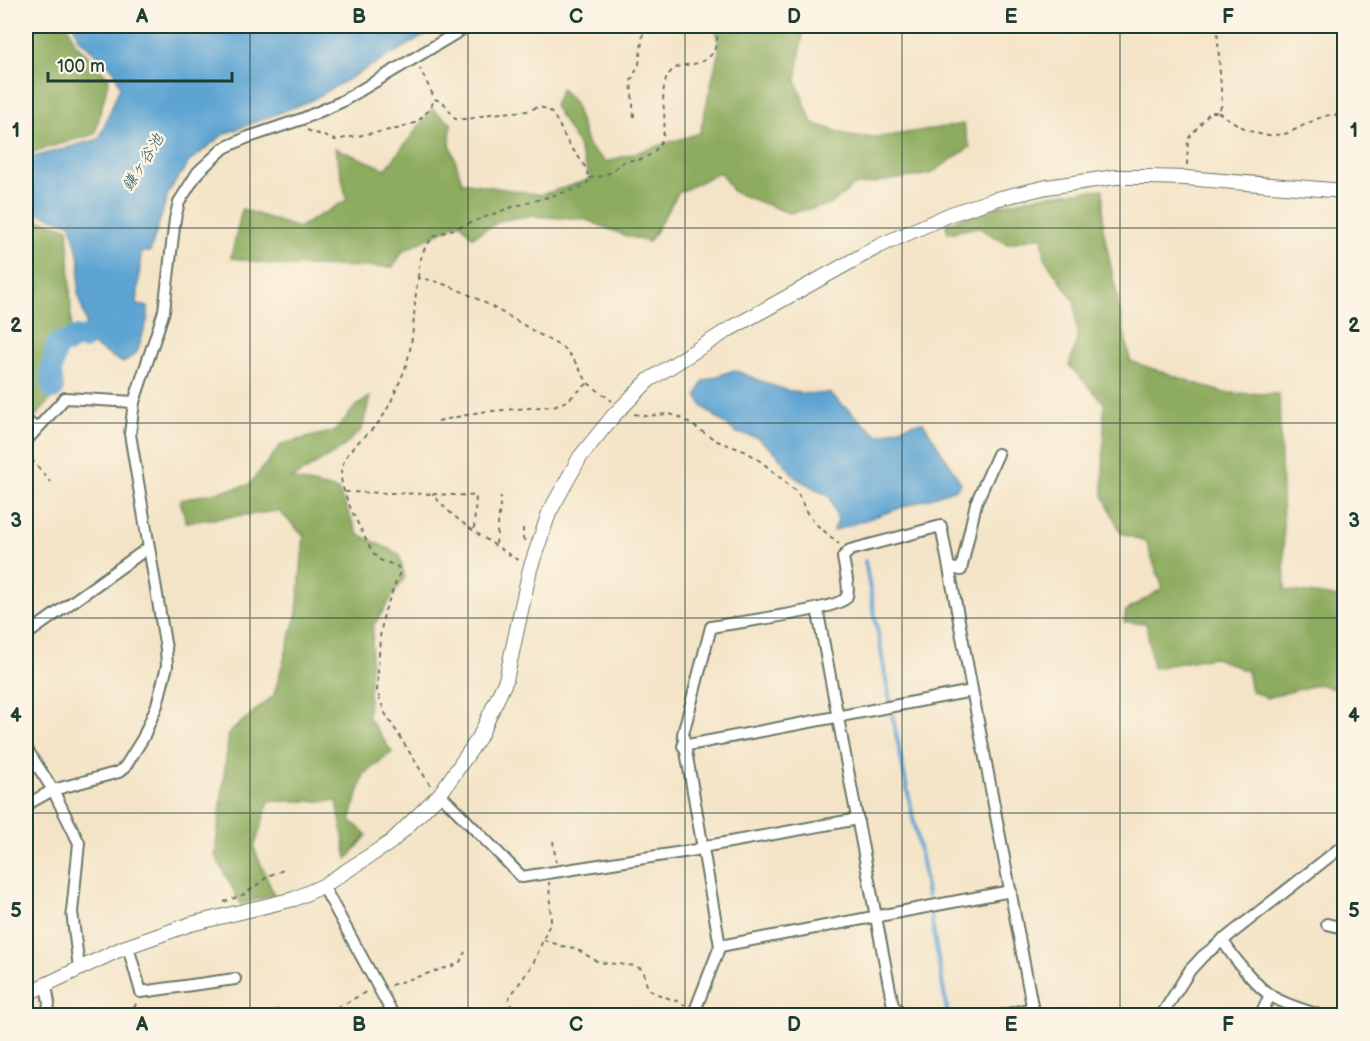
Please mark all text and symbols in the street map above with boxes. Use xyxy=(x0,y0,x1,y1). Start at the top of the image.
text: A xyxy=(135,5,149,29)
text: B xyxy=(352,5,366,29)
text: C xyxy=(569,5,583,29)
text: D xyxy=(787,5,801,29)
text: E xyxy=(1005,5,1018,29)
text: F xyxy=(1222,5,1234,29)
scale bar xyxy=(48,45,232,83)
text: 100 m xyxy=(57,56,105,77)
text: 1 xyxy=(12,119,20,143)
text: 1 xyxy=(1350,119,1358,143)
water label: 鎌ヶ谷池 xyxy=(118,130,169,195)
text: 2 xyxy=(10,314,22,338)
text: 2 xyxy=(1348,314,1360,338)
text: 3 xyxy=(10,509,22,533)
text: 3 xyxy=(1348,509,1360,533)
text: 4 xyxy=(10,704,22,728)
text: 4 xyxy=(1348,704,1360,728)
text: 5 xyxy=(10,899,22,923)
text: 5 xyxy=(1348,899,1360,923)
text: A xyxy=(135,1013,149,1037)
text: B xyxy=(352,1013,366,1037)
text: C xyxy=(569,1013,583,1037)
text: D xyxy=(787,1013,801,1037)
text: E xyxy=(1005,1013,1018,1037)
text: F xyxy=(1222,1013,1234,1037)

